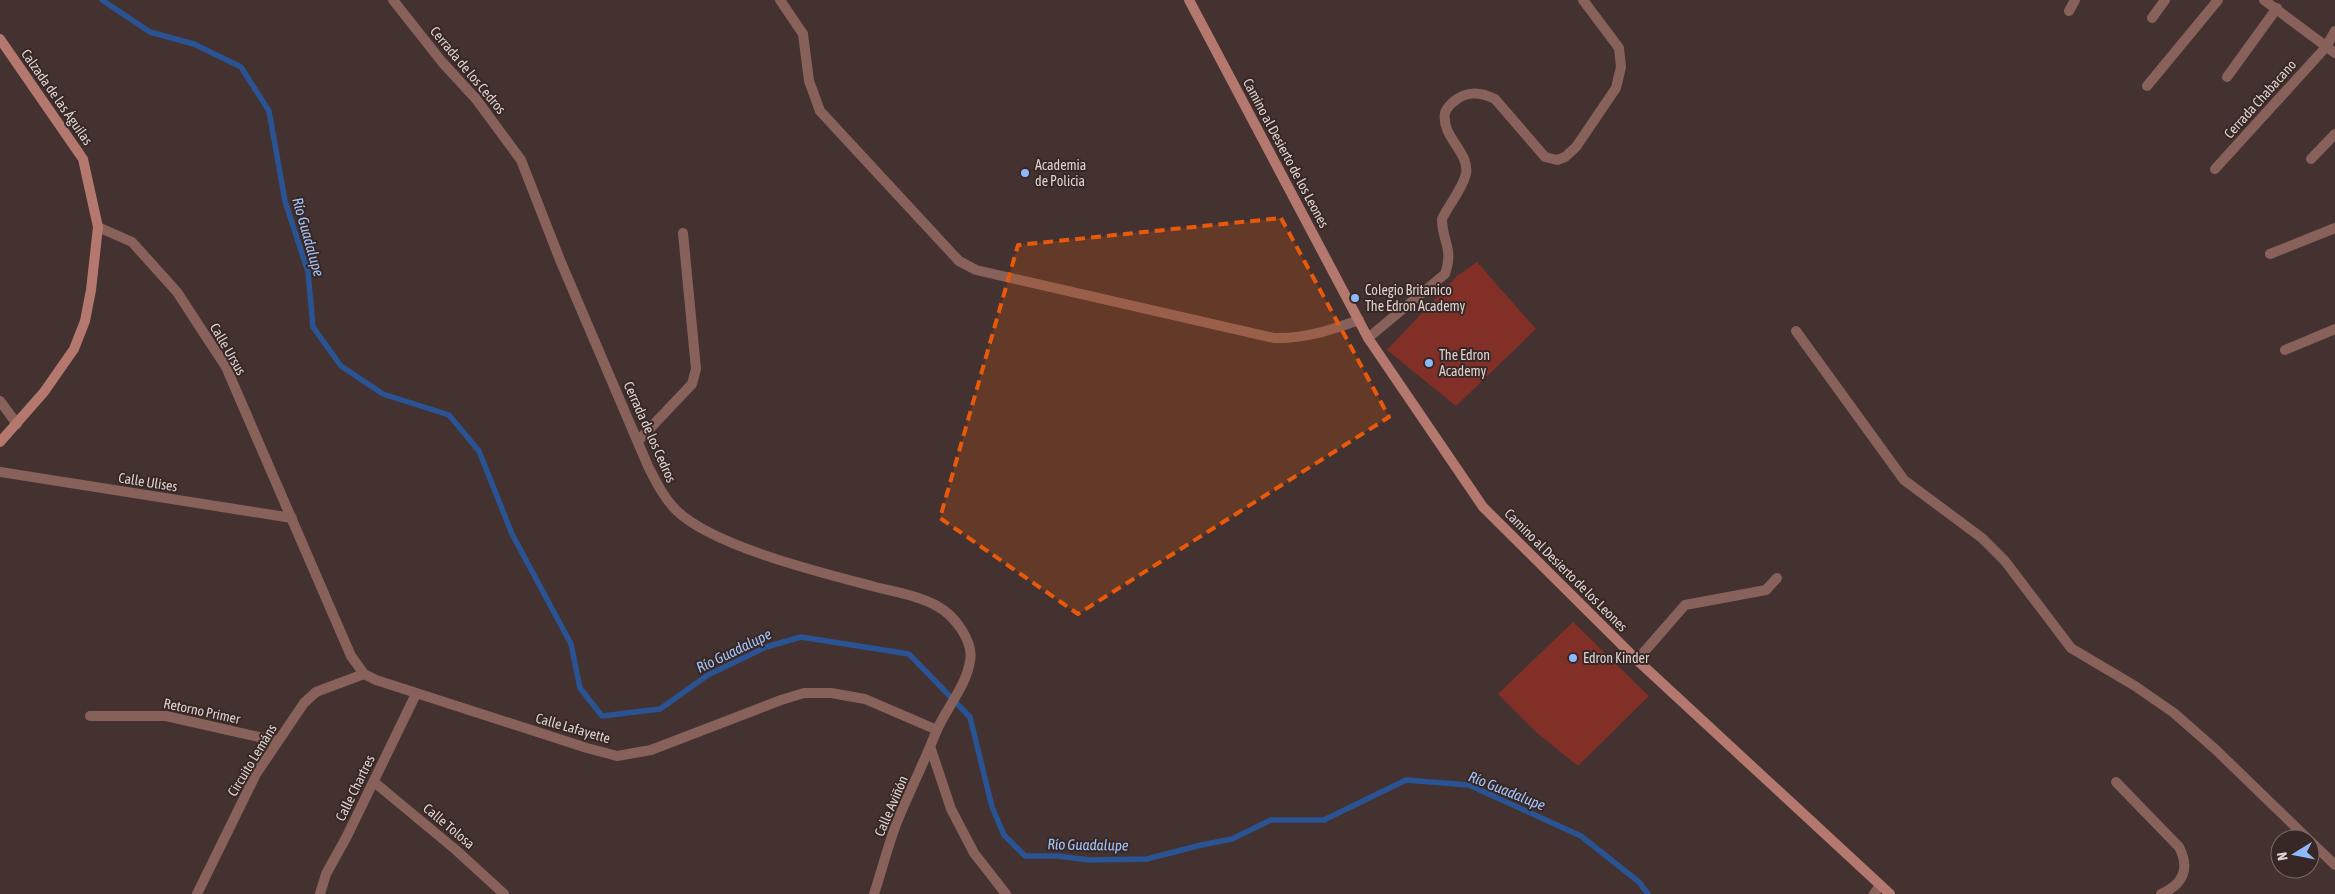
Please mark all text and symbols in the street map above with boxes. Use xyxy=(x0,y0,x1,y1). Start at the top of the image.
street label: Cerrada de los Cedros xyxy=(427,23,509,117)
street label: Calzada de las Águilas xyxy=(18,46,96,148)
street label: Cerrada Chabacano xyxy=(2221,56,2299,142)
street label: Camino al Desierto de los Leones xyxy=(1240,76,1332,230)
place label: Academia de Policia xyxy=(1035,157,1086,189)
marker: Academia de Policia xyxy=(1019,167,1031,179)
water label: Río Guadalupe xyxy=(289,195,328,279)
place label: Colegio Britanico The Edron Academy xyxy=(1365,282,1466,314)
marker: Colegio Britanico The Edron Academy xyxy=(1349,292,1361,304)
street label: Calle Ursus xyxy=(207,320,249,378)
place label: The Edron Academy xyxy=(1439,347,1490,379)
marker: The Edron Academy xyxy=(1423,357,1435,369)
street label: Cerrada de los Cedros xyxy=(621,379,679,485)
street label: Calle Ulises xyxy=(117,469,179,495)
street label: Camino al Desierto de los Leones xyxy=(1501,505,1631,635)
water label: Río Guadalupe xyxy=(693,625,774,676)
place label: Edron Kinder xyxy=(1583,650,1650,666)
marker: Edron Kinder xyxy=(1567,652,1579,664)
street label: Retorno Primer xyxy=(162,695,243,727)
street label: Calle Lafayette xyxy=(534,710,612,746)
street label: Circuito Lemáns xyxy=(224,721,280,799)
street label: Calle Chartres xyxy=(332,752,378,824)
water label: Río Guadalupe xyxy=(1466,767,1548,814)
street label: Calle Aviñón xyxy=(871,773,911,839)
street label: Calle Tolosa xyxy=(420,800,478,852)
north arrow xyxy=(2270,829,2320,879)
water label: Río Guadalupe xyxy=(1047,835,1129,854)
text: N xyxy=(2274,851,2291,862)

